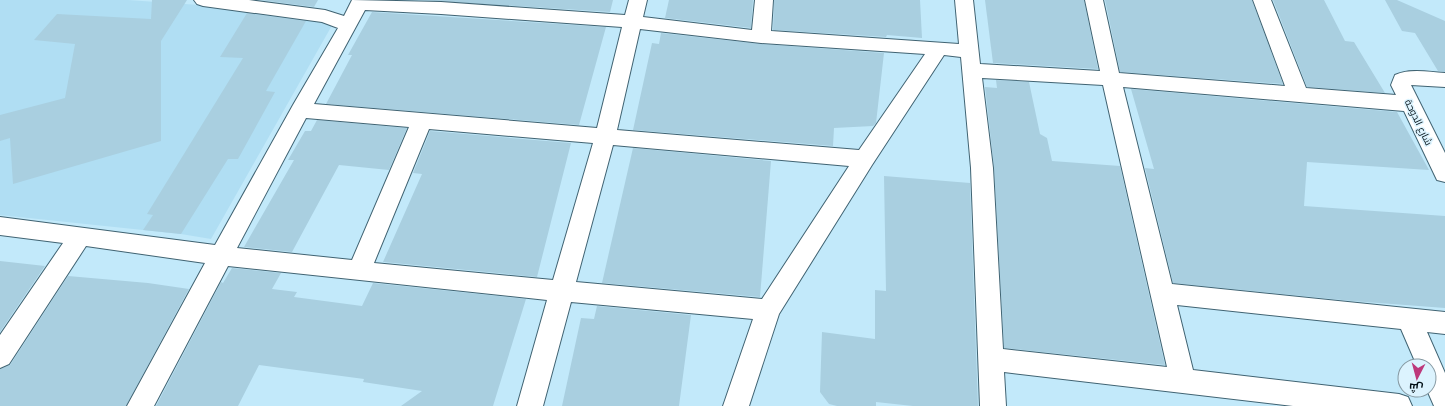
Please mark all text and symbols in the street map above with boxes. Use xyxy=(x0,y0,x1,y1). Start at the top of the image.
street label: شارع الدوحة xyxy=(1402,97,1435,147)
north arrow xyxy=(1397,358,1437,398)
text: ش xyxy=(1408,380,1424,396)

